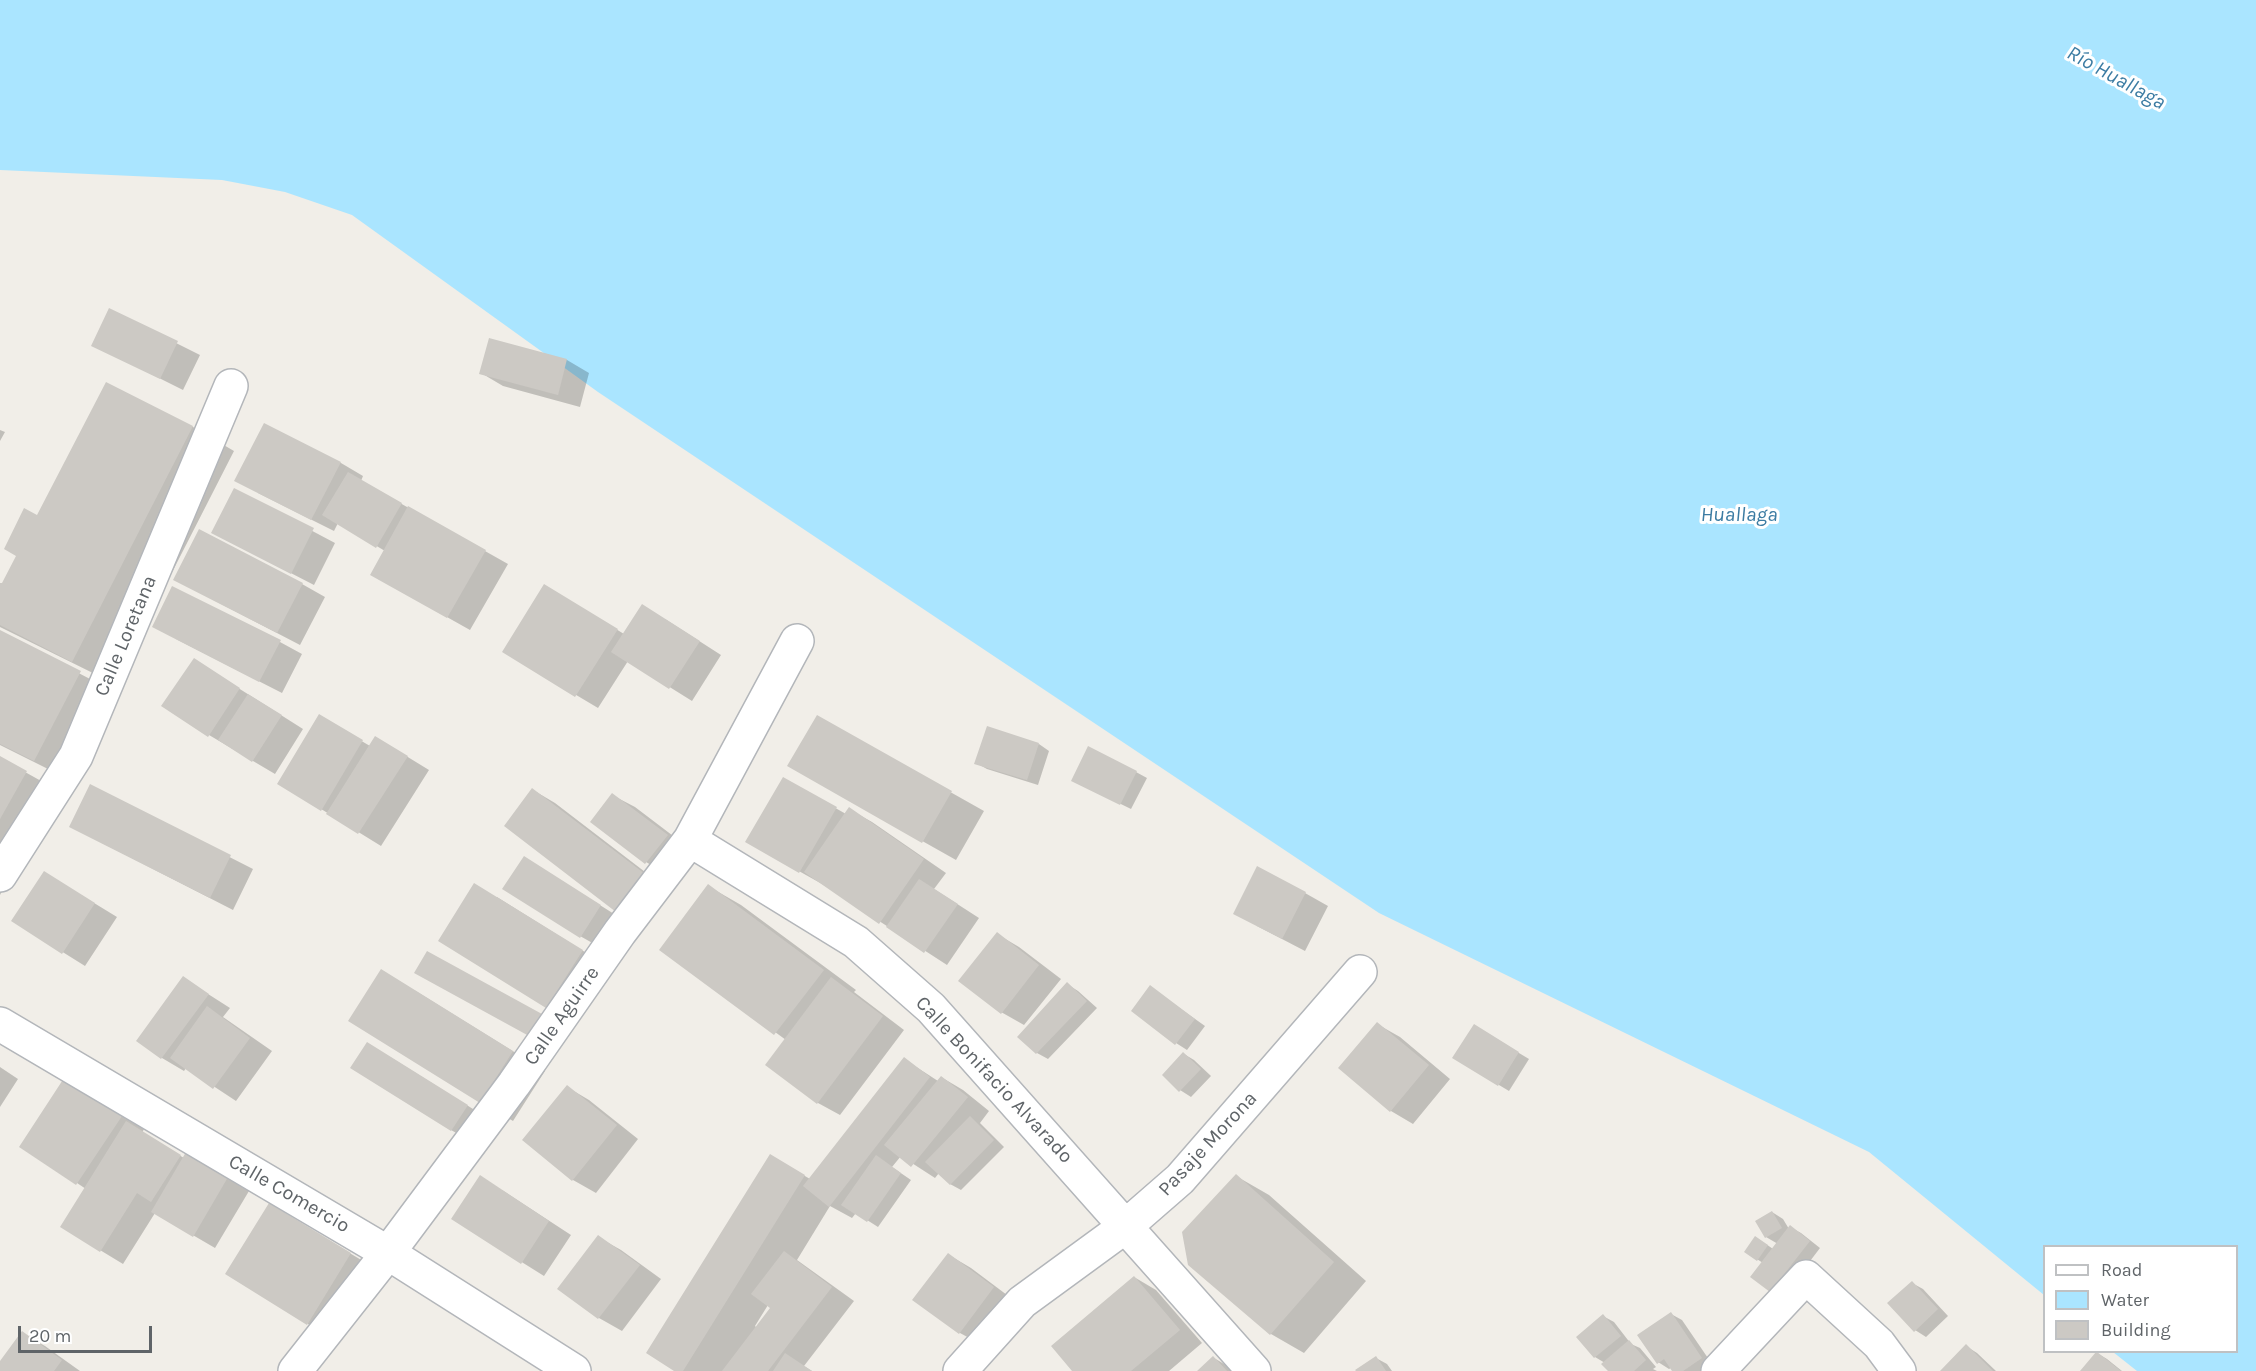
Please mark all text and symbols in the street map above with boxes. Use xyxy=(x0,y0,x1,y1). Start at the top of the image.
water label: Río Huallaga xyxy=(2062,41,2170,115)
water label: Huallaga xyxy=(1700,502,1778,528)
street label: Calle Loretana xyxy=(90,572,162,700)
street label: Calle Aguirre xyxy=(519,962,605,1070)
street label: Calle Bonifacio Alvarado xyxy=(910,991,1078,1169)
street label: Pasaje Morona xyxy=(1154,1087,1262,1201)
street label: Calle Comercio xyxy=(224,1150,354,1238)
legend xyxy=(2043,1245,2238,1353)
text: Road xyxy=(2101,1259,2142,1281)
text: Water xyxy=(2101,1289,2149,1311)
scale bar xyxy=(21,1314,154,1352)
text: Building xyxy=(2101,1319,2171,1341)
text: 20 m xyxy=(29,1325,71,1347)

